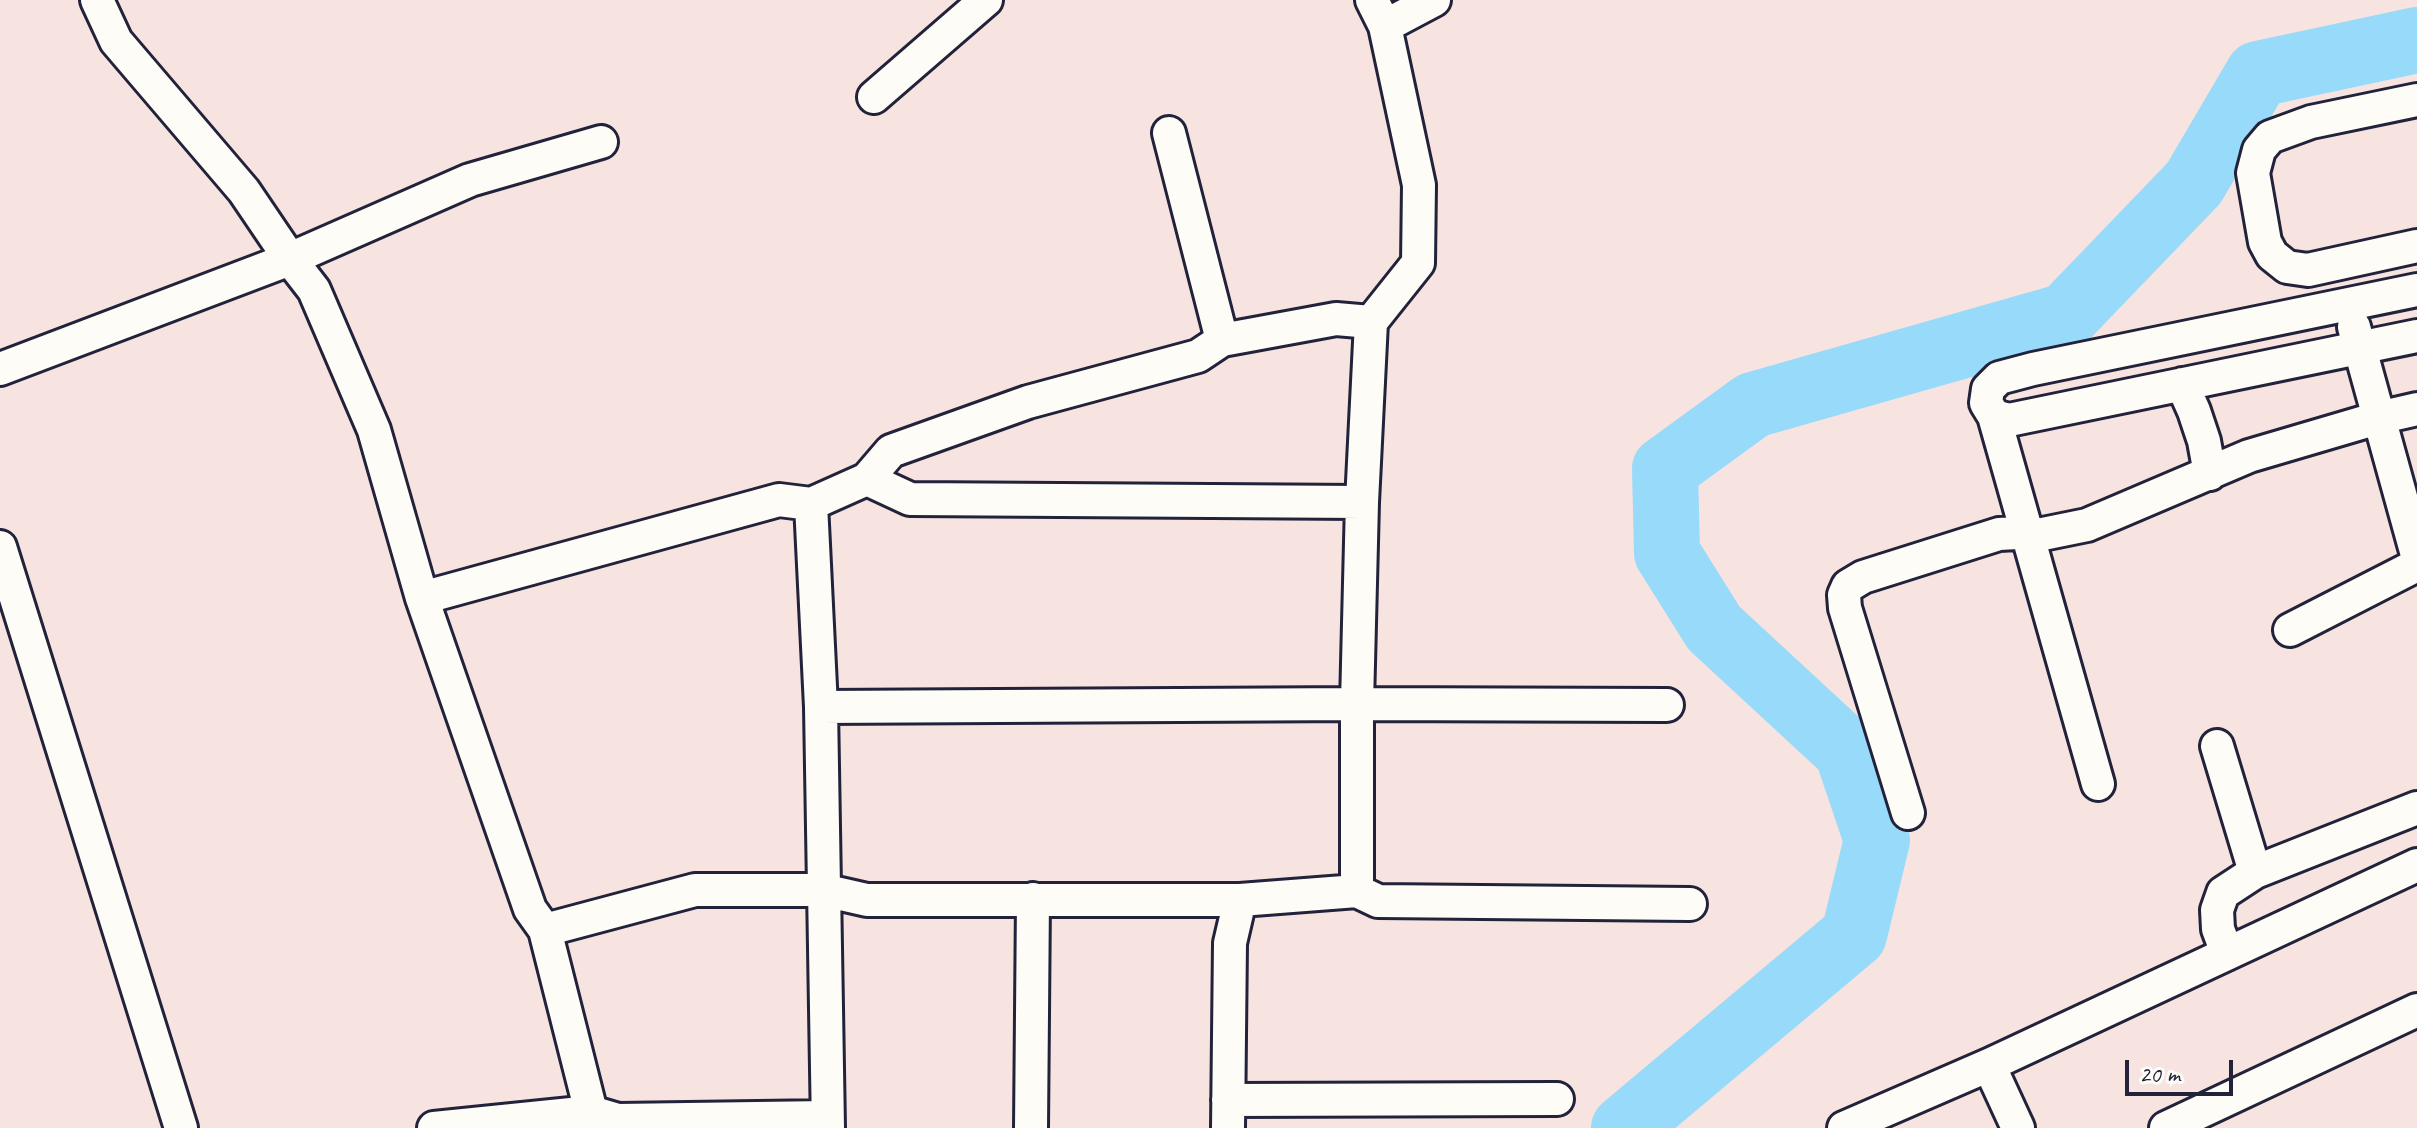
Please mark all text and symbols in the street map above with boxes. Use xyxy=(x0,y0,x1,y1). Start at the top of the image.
scale bar xyxy=(2129,1044,2237,1094)
text: 20 m xyxy=(2139,1059,2180,1089)

